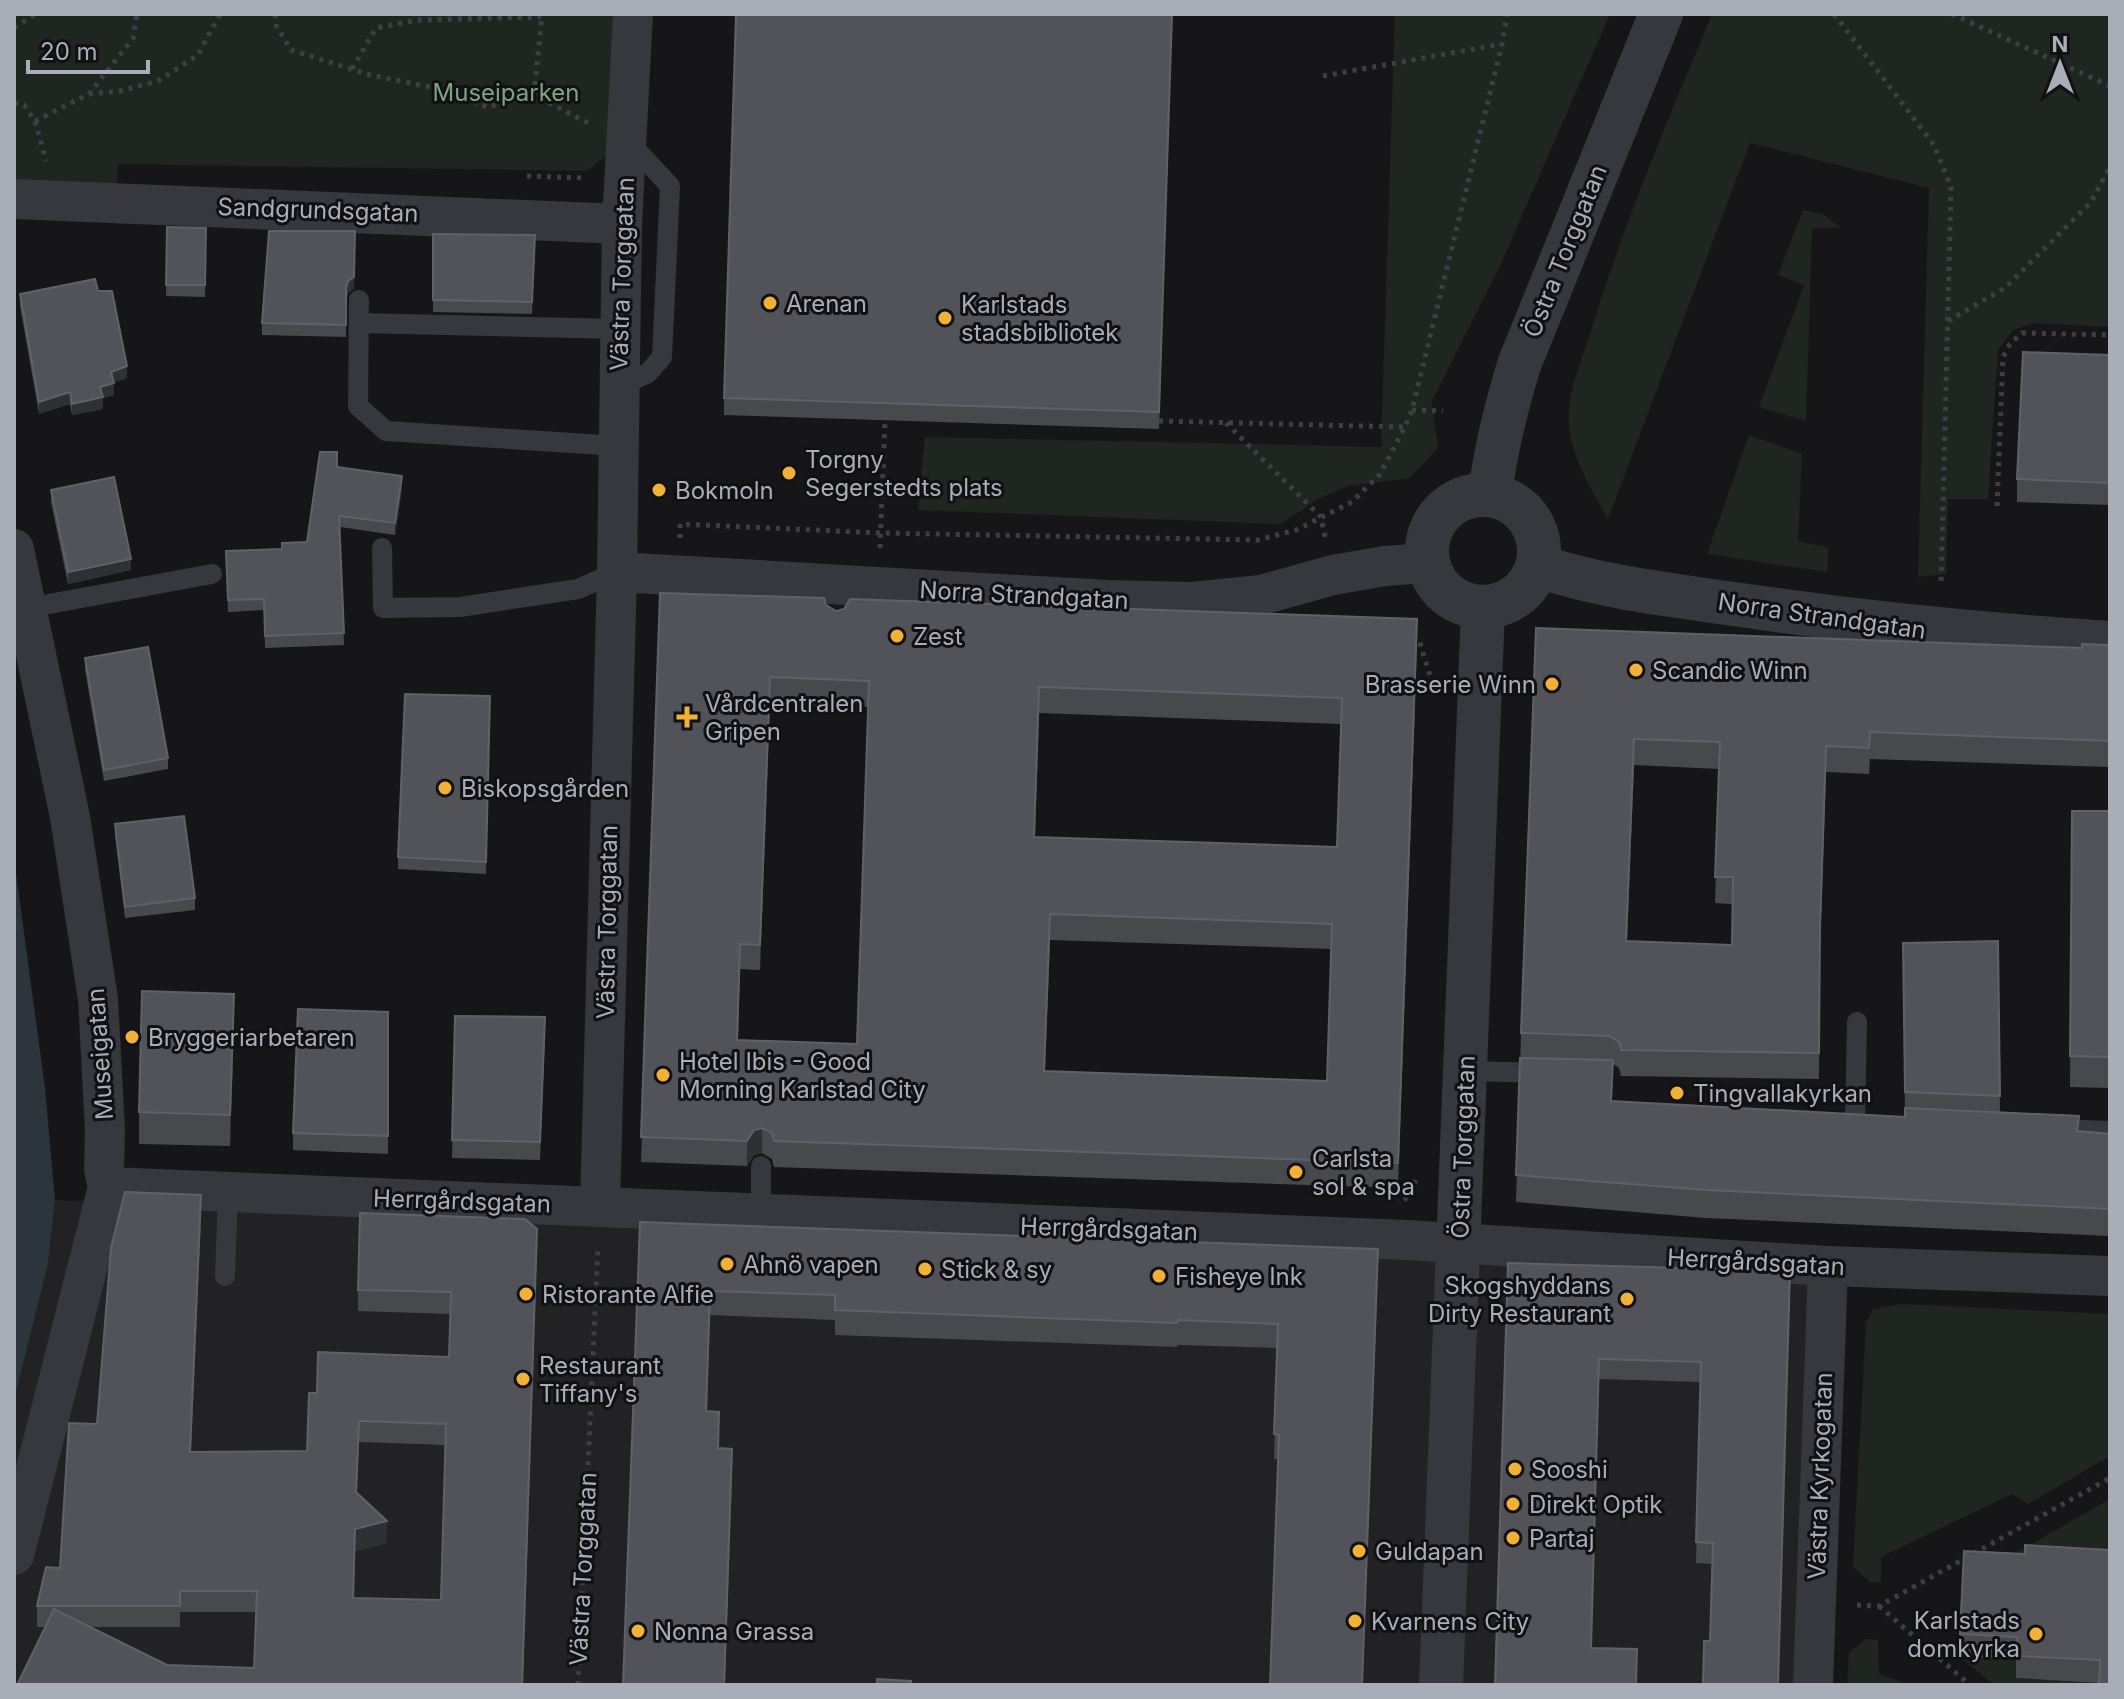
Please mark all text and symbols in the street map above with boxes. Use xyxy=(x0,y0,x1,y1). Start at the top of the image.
scale bar xyxy=(28,24,148,74)
north arrow xyxy=(2020,24,2100,104)
text: N xyxy=(2052,31,2068,57)
text: 20 m xyxy=(40,37,98,66)
park label: Museiparken xyxy=(433,78,579,107)
street label: Östra Torggatan xyxy=(1517,161,1613,341)
street label: Västra Torggatan xyxy=(604,177,640,371)
street label: Sandgrundsgatan xyxy=(217,192,419,228)
place label: Arenan xyxy=(786,289,867,318)
place label: Karlstads stadsbibliotek xyxy=(961,290,1118,347)
marker: Arenan xyxy=(761,294,779,312)
marker: Karlstads stadsbibliotek xyxy=(936,309,954,327)
place label: Torgny Segerstedts plats xyxy=(805,445,1003,502)
marker: Torgny Segerstedts plats xyxy=(780,464,798,482)
place label: Bokmoln xyxy=(675,476,774,505)
marker: Bokmoln xyxy=(650,481,668,499)
street label: Norra Strandgatan xyxy=(919,575,1129,615)
street label: Norra Strandgatan xyxy=(1716,587,1928,645)
place label: Zest xyxy=(913,622,963,651)
marker: Zest xyxy=(888,627,906,645)
place label: Scandic Winn xyxy=(1652,656,1808,685)
marker: Scandic Winn xyxy=(1627,661,1645,679)
place label: Brasserie Winn xyxy=(1365,670,1536,699)
marker: Brasserie Winn xyxy=(1543,675,1561,693)
place label: Vårdcentralen Gripen xyxy=(705,689,863,746)
marker: Vårdcentralen Gripen xyxy=(676,706,698,728)
place label: Biskopsgården xyxy=(461,774,629,803)
marker: Biskopsgården xyxy=(436,779,454,797)
street label: Västra Torggatan xyxy=(591,825,623,1019)
street label: Museigatan xyxy=(81,987,119,1121)
place label: Bryggeriarbetaren xyxy=(148,1023,355,1052)
marker: Bryggeriarbetaren xyxy=(123,1028,141,1046)
place label: Hotel Ibis - Good Morning Karlstad City xyxy=(679,1047,926,1104)
street label: Östra Torggatan xyxy=(1445,1055,1481,1239)
marker: Hotel Ibis - Good Morning Karlstad City xyxy=(654,1066,672,1084)
place label: Tingvallakyrkan xyxy=(1693,1079,1872,1108)
marker: Tingvallakyrkan xyxy=(1668,1084,1686,1102)
place label: Carlsta sol & spa xyxy=(1312,1144,1415,1201)
marker: Carlsta sol & spa xyxy=(1287,1163,1305,1181)
street label: Herrgårdsgatan xyxy=(373,1183,551,1219)
street label: Herrgårdsgatan xyxy=(1020,1211,1198,1247)
street label: Herrgårdsgatan xyxy=(1666,1243,1846,1281)
place label: Ahnö vapen xyxy=(743,1250,879,1279)
marker: Ahnö vapen xyxy=(718,1255,736,1273)
place label: Stick & sy xyxy=(941,1255,1052,1284)
marker: Stick & sy xyxy=(916,1260,934,1278)
place label: Fisheye Ink xyxy=(1175,1262,1303,1291)
marker: Fisheye Ink xyxy=(1150,1267,1168,1285)
place label: Skogshyddans Dirty Restaurant xyxy=(1428,1271,1611,1328)
place label: Ristorante Alfie xyxy=(542,1280,714,1309)
marker: Ristorante Alfie xyxy=(517,1285,535,1303)
marker: Skogshyddans Dirty Restaurant xyxy=(1618,1290,1636,1308)
place label: Restaurant Tiffany's xyxy=(539,1351,661,1408)
marker: Restaurant Tiffany's xyxy=(514,1370,532,1388)
street label: Västra Kyrkogatan xyxy=(1802,1372,1838,1580)
place label: Sooshi xyxy=(1531,1455,1608,1484)
marker: Sooshi xyxy=(1506,1460,1524,1478)
street label: Västra Torggatan xyxy=(563,1471,603,1667)
place label: Direkt Optik xyxy=(1529,1490,1662,1519)
marker: Direkt Optik xyxy=(1504,1495,1522,1513)
place label: Partaj xyxy=(1529,1524,1594,1553)
marker: Partaj xyxy=(1504,1529,1522,1547)
place label: Guldapan xyxy=(1375,1537,1484,1566)
marker: Guldapan xyxy=(1350,1542,1368,1560)
place label: Karlstads domkyrka xyxy=(1907,1606,2020,1663)
place label: Kvarnens City xyxy=(1371,1607,1529,1636)
marker: Kvarnens City xyxy=(1346,1612,1364,1630)
place label: Nonna Grassa xyxy=(654,1617,814,1646)
marker: Nonna Grassa xyxy=(629,1622,647,1640)
marker: Karlstads domkyrka xyxy=(2027,1625,2045,1643)

